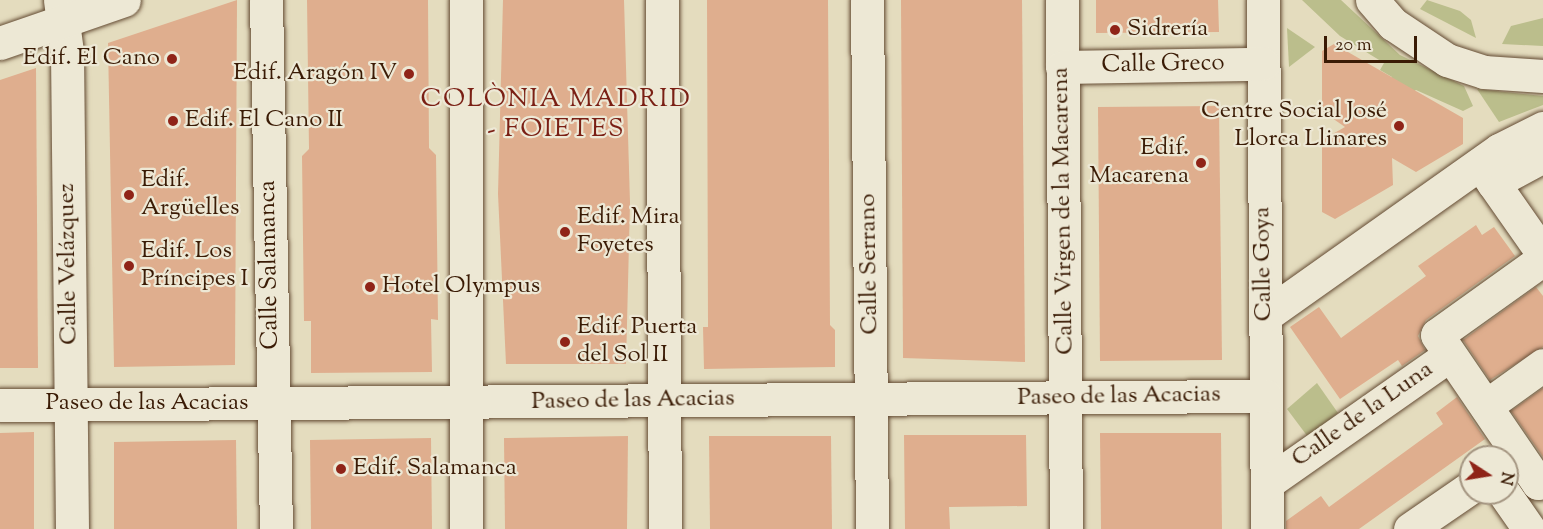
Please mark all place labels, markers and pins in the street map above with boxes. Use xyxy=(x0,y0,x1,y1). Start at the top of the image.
place label: Sidrería xyxy=(1127,16,1208,44)
marker: Sidrería xyxy=(1108,23,1122,37)
place label: Edif. El Cano xyxy=(23,45,160,73)
marker: Edif. El Cano xyxy=(165,52,179,66)
place label: Edif. Aragón IV xyxy=(233,60,397,88)
marker: Edif. Aragón IV xyxy=(402,67,416,81)
place label: Centre Social José Llorca Llinares xyxy=(1201,98,1387,154)
place label: Edif. El Cano II xyxy=(185,107,343,135)
marker: Edif. El Cano II xyxy=(166,114,180,128)
marker: Centre Social José Llorca Llinares xyxy=(1392,119,1406,133)
place label: Edif. Macarena xyxy=(1089,135,1189,191)
marker: Edif. Macarena xyxy=(1194,156,1208,170)
place label: Edif. Argüelles xyxy=(141,167,239,223)
marker: Edif. Argüelles xyxy=(122,188,136,202)
place label: Edif. Mira Foyetes xyxy=(577,204,680,260)
marker: Edif. Mira Foyetes xyxy=(558,225,572,239)
place label: Edif. Los Príncipes I xyxy=(141,238,248,294)
marker: Edif. Los Príncipes I xyxy=(122,259,136,273)
place label: Hotel Olympus xyxy=(382,273,540,301)
marker: Hotel Olympus xyxy=(363,280,377,294)
place label: Edif. Puerta del Sol II xyxy=(577,314,697,370)
marker: Edif. Puerta del Sol II xyxy=(558,335,572,349)
place label: Edif. Salamanca xyxy=(353,455,517,483)
marker: Edif. Salamanca xyxy=(334,462,348,476)

